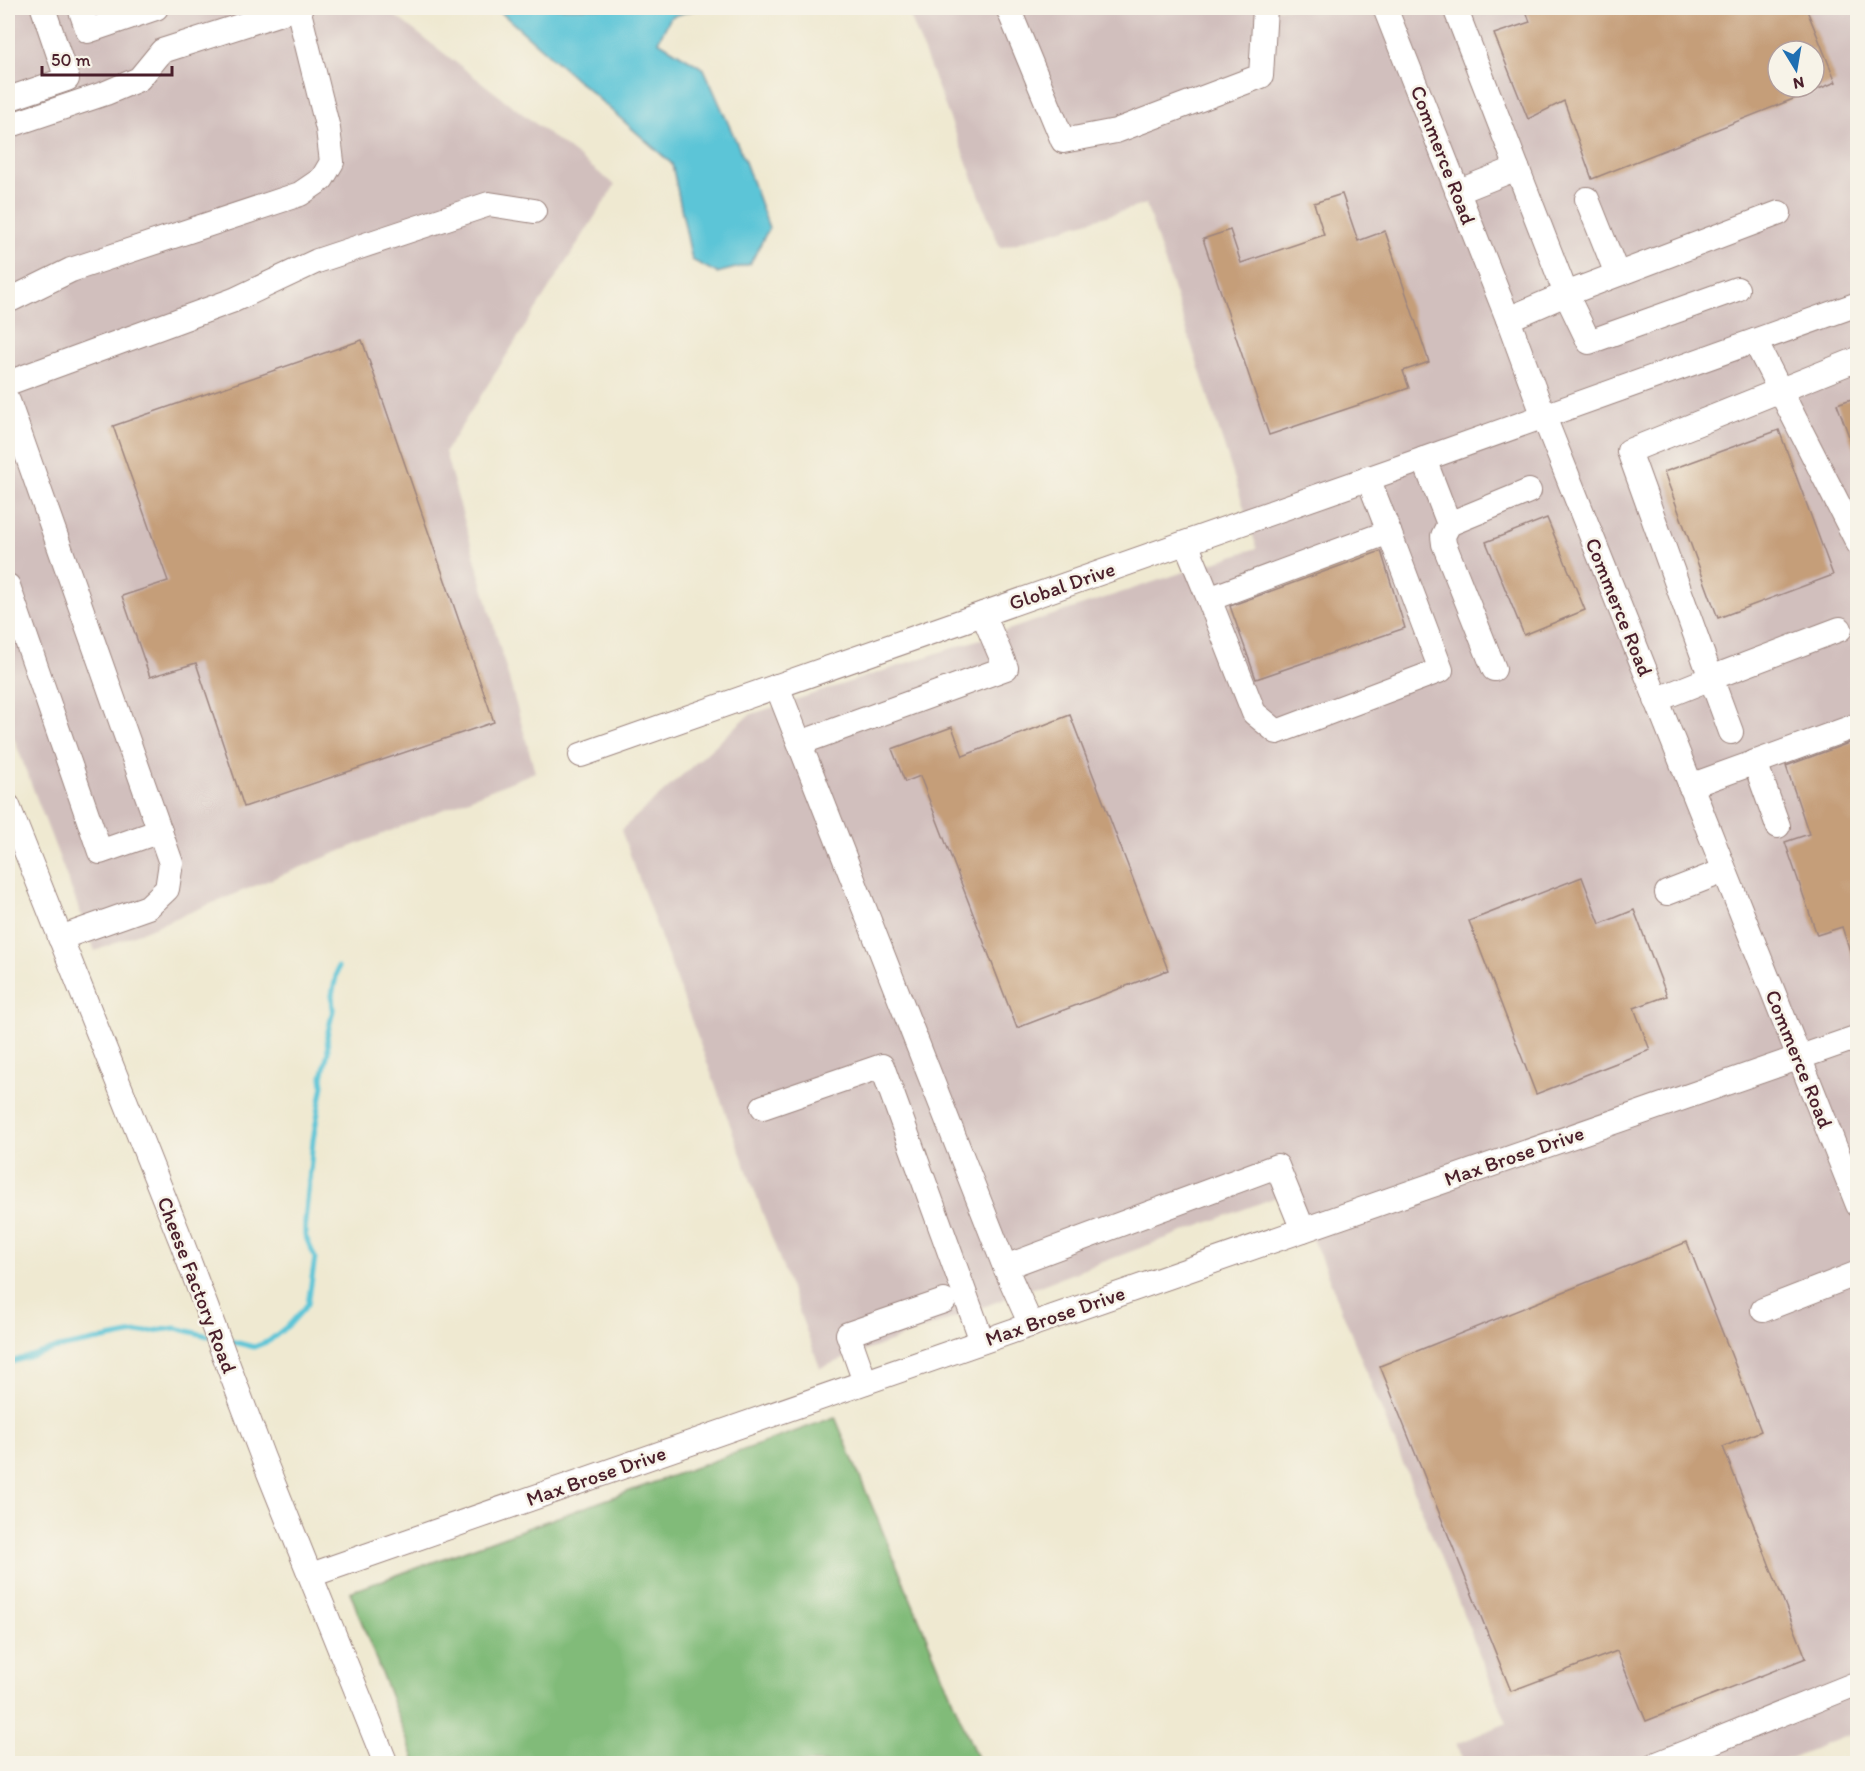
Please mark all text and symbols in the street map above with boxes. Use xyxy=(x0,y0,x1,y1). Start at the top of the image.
scale bar xyxy=(42,39,172,77)
north arrow xyxy=(1766,39,1826,99)
text: 50 m xyxy=(51,49,91,71)
text: N xyxy=(1792,73,1806,94)
street label: Commerce Road xyxy=(1406,82,1481,228)
street label: Commerce Road xyxy=(1580,534,1659,680)
street label: Global Drive xyxy=(1006,556,1118,615)
street label: Commerce Road xyxy=(1760,986,1839,1132)
street label: Max Brose Drive xyxy=(1441,1120,1587,1191)
street label: Cheese Factory Road xyxy=(152,1193,243,1377)
street label: Max Brose Drive xyxy=(982,1280,1128,1351)
street label: Max Brose Drive xyxy=(523,1440,669,1511)

